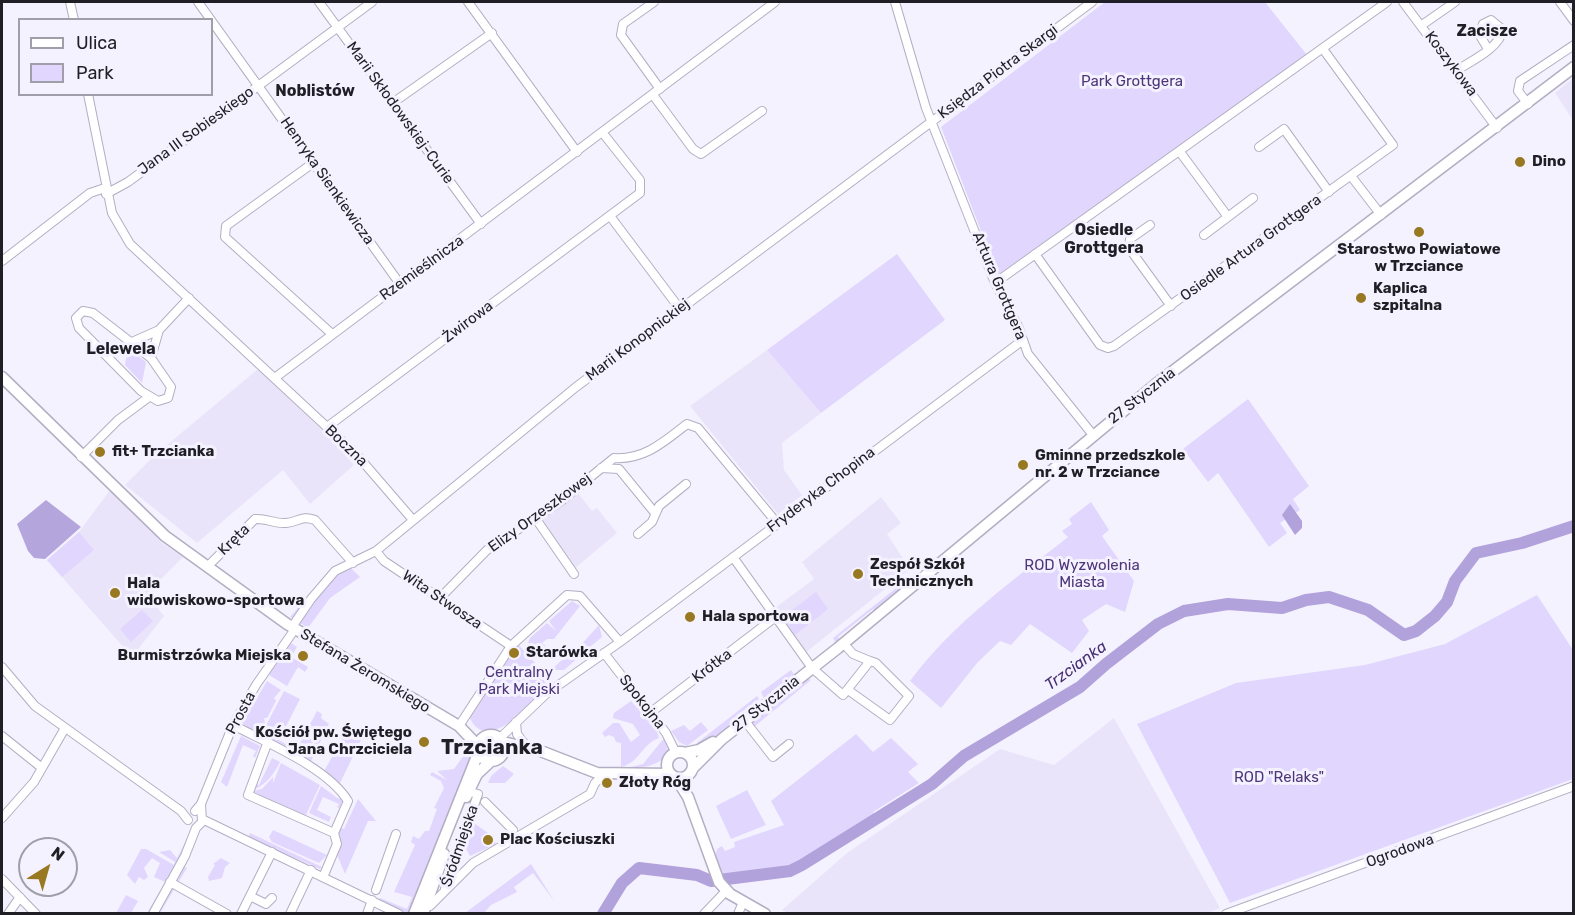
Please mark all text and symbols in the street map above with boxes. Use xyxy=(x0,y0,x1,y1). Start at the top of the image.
legend xyxy=(18,18,213,96)
street label: Księdza Piotra Skargi xyxy=(934,21,1062,123)
district label: Zacisze xyxy=(1457,21,1517,41)
street label: Koszykowa xyxy=(1421,28,1481,100)
text: Ulica xyxy=(76,32,117,54)
street label: Marii Skłodowskiej-Curie xyxy=(342,39,458,187)
text: Park xyxy=(76,62,113,84)
park label: Park Grottgera xyxy=(1081,73,1183,91)
district label: Noblistów xyxy=(275,81,355,101)
street label: Jana III Sobieskiego xyxy=(135,83,257,179)
street label: Henryka Sienkiewicza xyxy=(276,114,378,248)
place label: Dino xyxy=(1532,153,1566,171)
marker: Dino xyxy=(1513,155,1527,169)
street label: Osiedle Artura Grottgera xyxy=(1177,191,1325,305)
district label: Osiedle Grottgera xyxy=(1064,220,1144,258)
marker: Starostwo Powiatowe w Trzciance xyxy=(1412,225,1426,239)
street label: Artura Grottgera xyxy=(968,229,1030,343)
street label: Rzemieślnicza xyxy=(377,232,467,304)
place label: Starostwo Powiatowe w Trzciance xyxy=(1337,241,1501,276)
place label: Kaplica szpitalna xyxy=(1373,280,1442,315)
marker: Kaplica szpitalna xyxy=(1354,291,1368,305)
street label: Marii Konopnickiej xyxy=(583,295,693,385)
street label: Żwirowa xyxy=(439,297,497,347)
district label: Lelewela xyxy=(86,339,156,359)
street label: 27 Stycznia xyxy=(1105,364,1179,428)
street label: Boczna xyxy=(321,421,371,471)
place label: fit+ Trzcianka xyxy=(112,443,214,461)
street label: Fryderyka Chopina xyxy=(763,443,879,537)
marker: fit+ Trzcianka xyxy=(93,445,107,459)
place label: Gminne przedszkole nr. 2 w Trzciance xyxy=(1035,447,1185,482)
marker: Gminne przedszkole nr. 2 w Trzciance xyxy=(1016,458,1030,472)
street label: Elizy Orzeszkowej xyxy=(485,470,595,556)
street label: Kręta xyxy=(214,521,254,559)
place label: Zespół Szkół Technicznych xyxy=(870,556,973,591)
park label: ROD Wyzwolenia Miasta xyxy=(1024,557,1140,592)
street label: Wita Stwosza xyxy=(399,567,485,633)
marker: Zespół Szkół Technicznych xyxy=(851,567,865,581)
place label: Hala widowiskowo-sportowa xyxy=(127,575,304,610)
marker: Hala widowiskowo-sportowa xyxy=(108,586,122,600)
place label: Hala sportowa xyxy=(702,608,809,626)
marker: Hala sportowa xyxy=(683,610,697,624)
street label: Stefana Żeromskiego xyxy=(297,625,433,717)
water label: Trzcianka xyxy=(1041,637,1111,695)
place label: Starówka xyxy=(526,644,598,662)
street label: Krótka xyxy=(689,645,735,687)
marker: Starówka xyxy=(507,646,521,660)
place label: Burmistrzówka Miejska xyxy=(118,647,291,665)
marker: Burmistrzówka Miejska xyxy=(296,649,310,663)
park label: Centralny Park Miejski xyxy=(478,664,560,699)
street label: Spokojna xyxy=(615,671,669,733)
street label: 27 Stycznia xyxy=(729,672,803,736)
street label: Prosta xyxy=(222,689,260,737)
place label: Kościół pw. Świętego Jana Chrzciciela xyxy=(255,724,412,759)
marker: Kościół pw. Świętego Jana Chrzciciela xyxy=(417,735,431,749)
district label: Trzcianka xyxy=(441,735,543,761)
park label: ROD "Relaks" xyxy=(1234,769,1324,787)
place label: Złoty Róg xyxy=(619,774,691,792)
marker: Złoty Róg xyxy=(600,776,614,790)
street label: Śródmiejska xyxy=(438,803,482,889)
street label: Ogrodowa xyxy=(1364,830,1436,872)
place label: Plac Kościuszki xyxy=(500,831,615,849)
marker: Plac Kościuszki xyxy=(481,833,495,847)
north arrow xyxy=(18,837,78,897)
text: N xyxy=(48,843,68,865)

